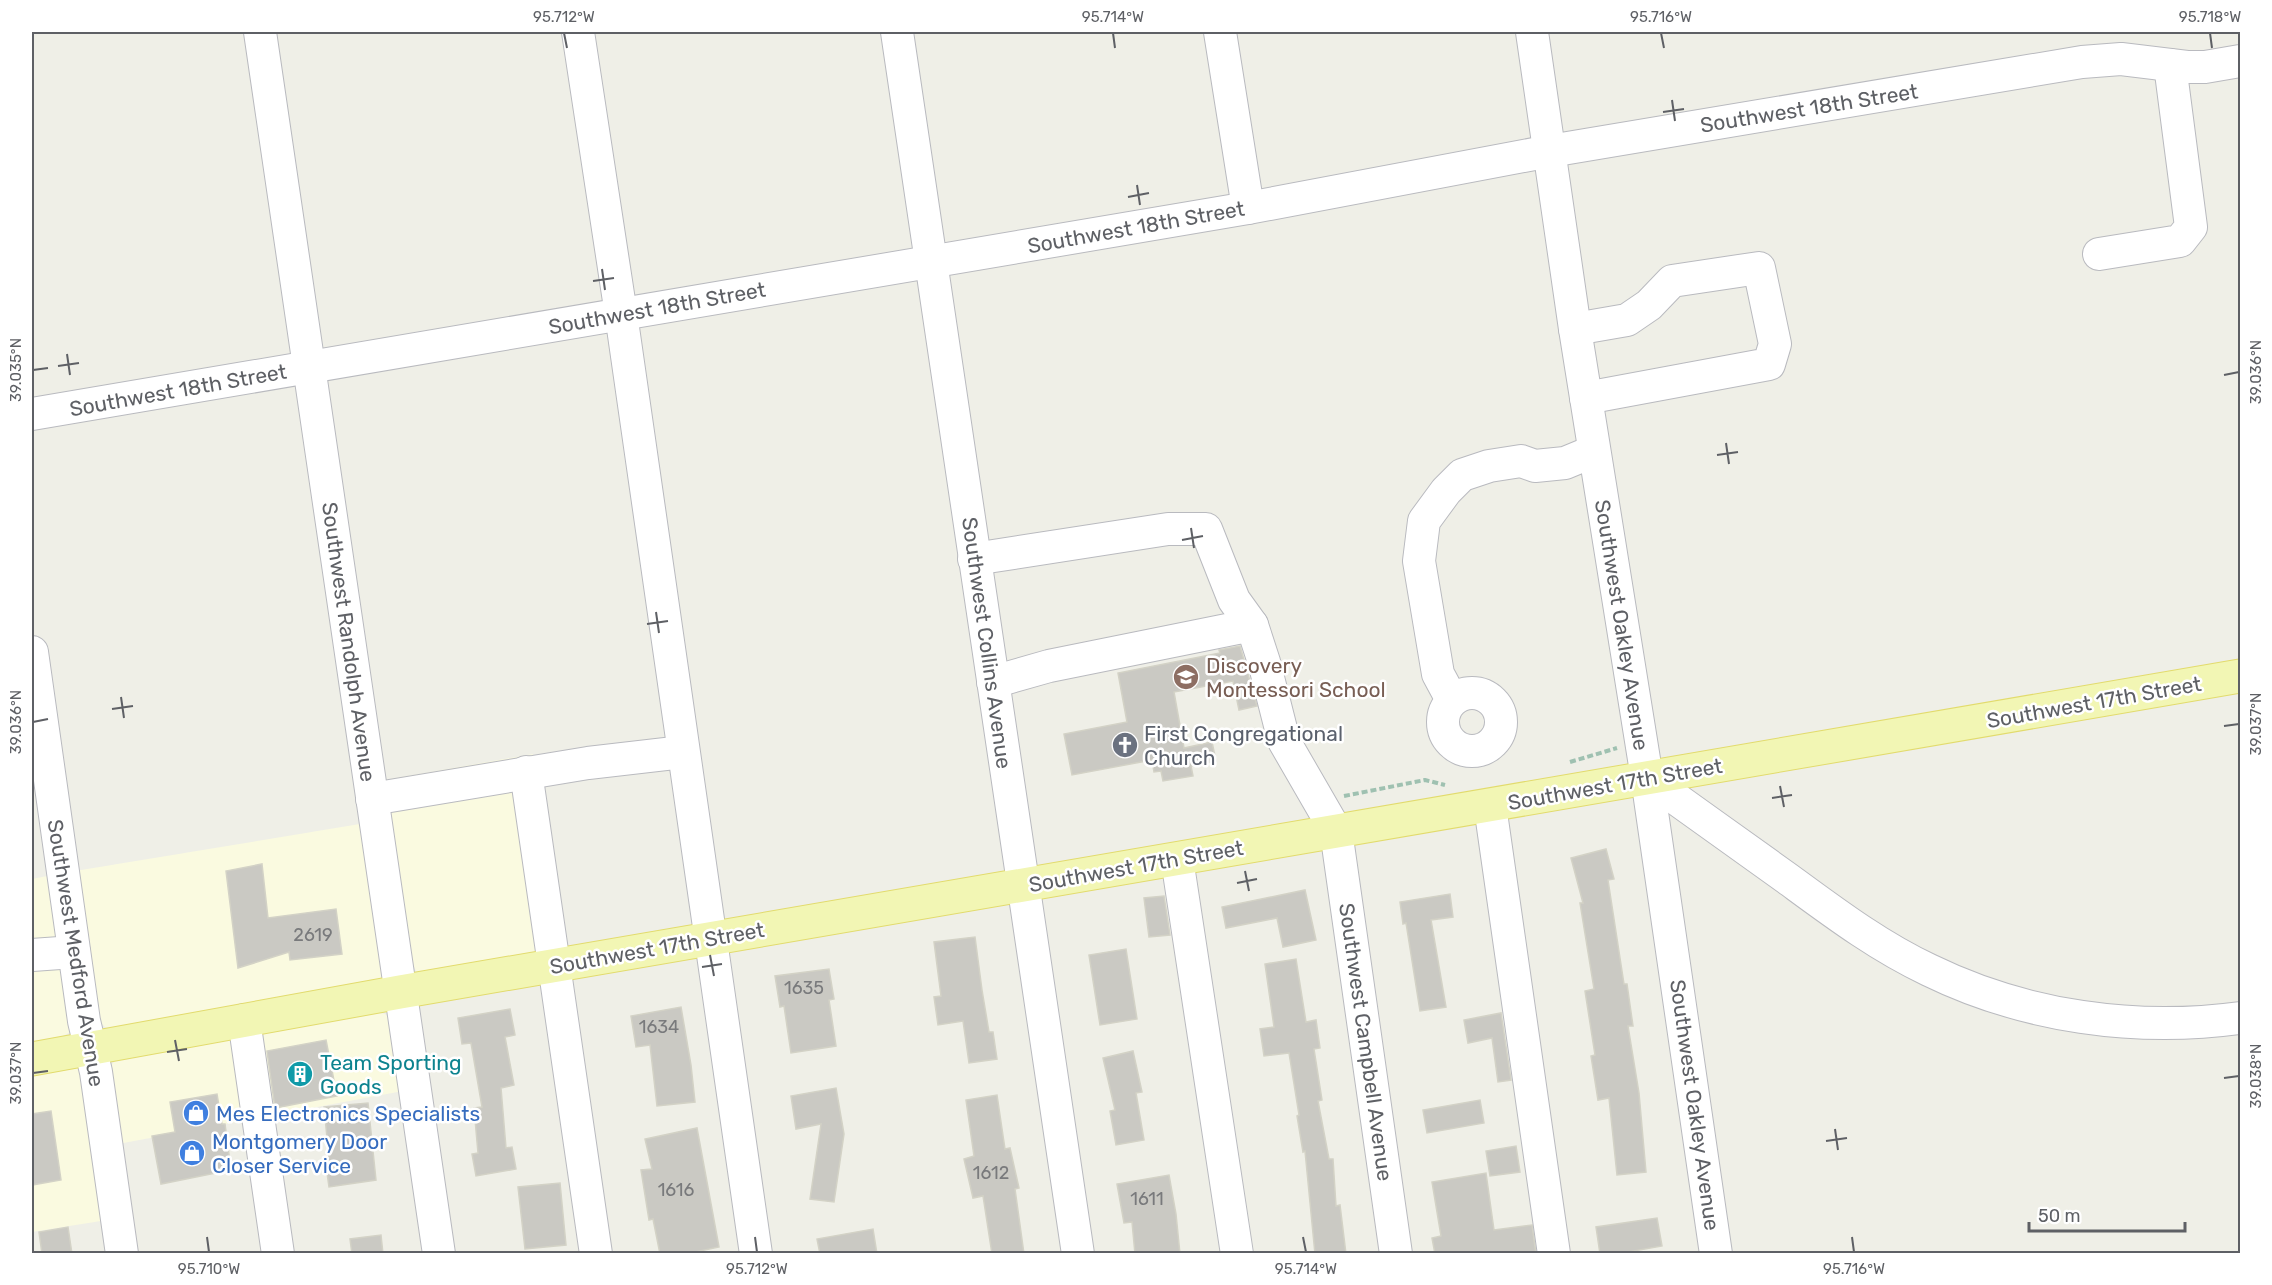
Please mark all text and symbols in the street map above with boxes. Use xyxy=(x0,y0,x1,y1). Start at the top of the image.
text: 95.712°W xyxy=(533,8,595,26)
text: 95.714°W xyxy=(1082,8,1144,26)
text: 95.716°W xyxy=(1630,8,1692,26)
text: 95.718°W xyxy=(2179,8,2241,26)
street label: Southwest 18th Street xyxy=(1698,78,1920,138)
street label: Southwest 18th Street xyxy=(1025,196,1247,258)
street label: Southwest 18th Street xyxy=(546,277,768,339)
text: 39.035°N xyxy=(7,338,25,402)
text: 39.036°N xyxy=(2247,340,2265,404)
street label: Southwest 18th Street xyxy=(67,359,289,421)
street label: Southwest Oakley Avenue xyxy=(1590,498,1654,752)
street label: Southwest Randolph Avenue xyxy=(317,501,381,783)
street label: Southwest Collins Avenue xyxy=(957,516,1017,770)
place label: Discovery Montessori School xyxy=(1206,653,1386,702)
school or university icon: Discovery Montessori School xyxy=(1171,662,1201,692)
street label: Southwest 17th Street xyxy=(1985,671,2203,733)
text: 39.036°N xyxy=(7,690,25,754)
text: 39.037°N xyxy=(2247,693,2265,755)
place label: First Congregational Church xyxy=(1144,721,1343,770)
church icon: First Congregational Church xyxy=(1110,730,1140,760)
street label: Southwest 17th Street xyxy=(1506,753,1724,815)
street label: Southwest Medford Avenue xyxy=(43,818,109,1088)
street label: Southwest 17th Street xyxy=(1027,835,1245,897)
street label: Southwest Campbell Avenue xyxy=(1334,901,1398,1183)
street label: Southwest 17th Street xyxy=(548,917,766,979)
house number: 2619 xyxy=(293,924,333,946)
house number: 1635 xyxy=(784,977,824,999)
street label: Southwest Oakley Avenue xyxy=(1665,978,1725,1232)
house number: 1634 xyxy=(639,1016,679,1038)
text: 39.037°N xyxy=(7,1042,25,1104)
text: 39.038°N xyxy=(2247,1044,2265,1108)
place label: Team Sporting Goods xyxy=(320,1050,461,1099)
building icon: Team Sporting Goods xyxy=(285,1059,315,1089)
shop icon: Mes Electronics Specialists xyxy=(181,1098,211,1128)
place label: Mes Electronics Specialists xyxy=(216,1101,480,1126)
place label: Montgomery Door Closer Service xyxy=(212,1129,387,1178)
shop icon: Montgomery Door Closer Service xyxy=(177,1138,207,1168)
house number: 1612 xyxy=(973,1162,1009,1184)
house number: 1616 xyxy=(658,1179,694,1201)
house number: 1611 xyxy=(1130,1188,1164,1210)
scale bar xyxy=(2029,1195,2185,1233)
text: 50 m xyxy=(2038,1205,2081,1227)
text: 95.710°W xyxy=(178,1260,240,1278)
text: 95.712°W xyxy=(726,1260,788,1278)
text: 95.714°W xyxy=(1275,1260,1337,1278)
text: 95.716°W xyxy=(1823,1260,1885,1278)

